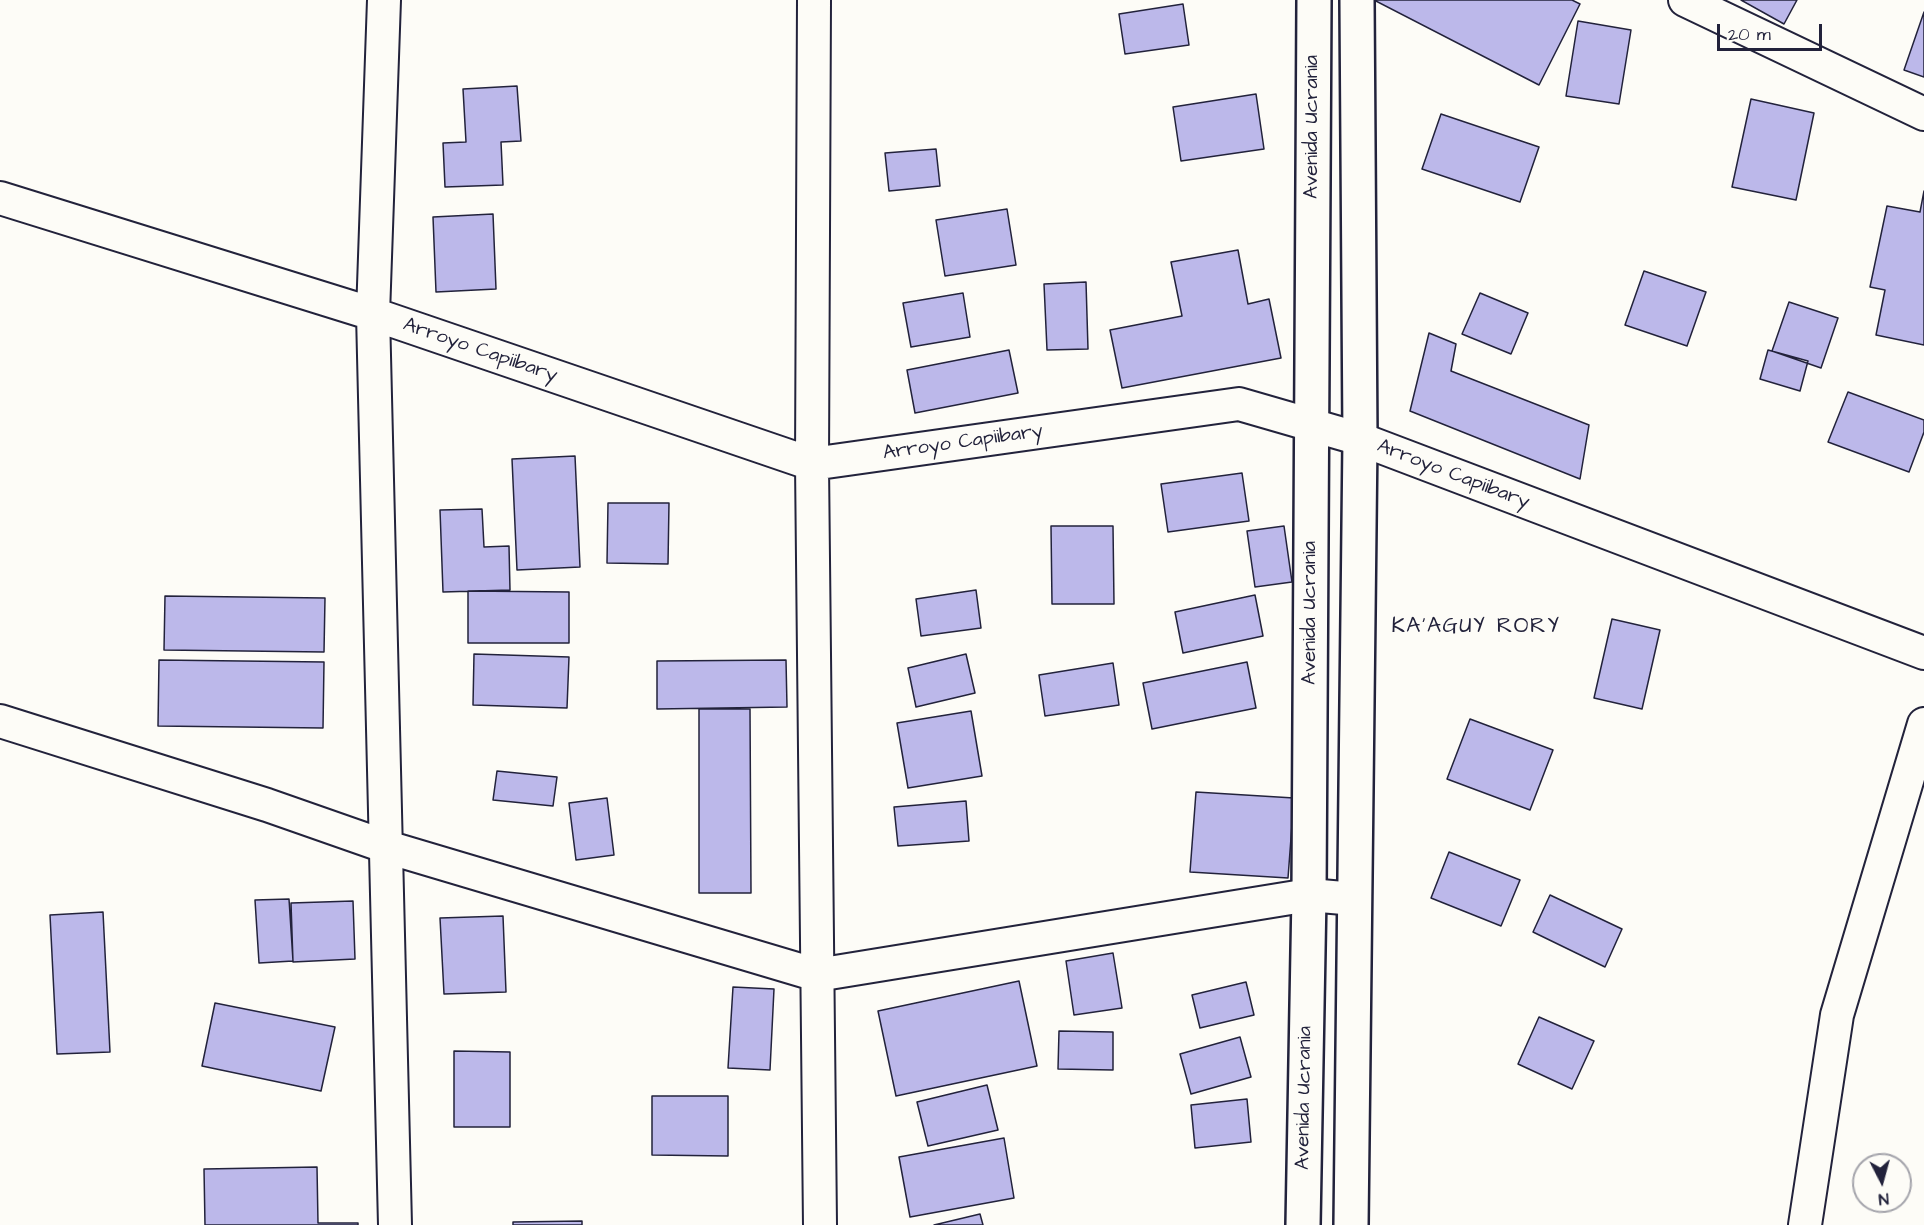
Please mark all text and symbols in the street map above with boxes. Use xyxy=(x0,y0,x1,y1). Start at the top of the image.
scale bar xyxy=(1720,12,1825,50)
text: 20 m xyxy=(1728,22,1771,47)
street label: Avenida Ucrania xyxy=(1301,55,1325,199)
street label: Arroyo Capiibary xyxy=(400,313,560,389)
street label: Arroyo Capiibary xyxy=(881,420,1045,466)
street label: Arroyo Capiibary xyxy=(1373,435,1533,515)
street label: Avenida Ucrania xyxy=(1299,541,1323,685)
district label: KA'AGUY RORY xyxy=(1391,614,1561,640)
street label: Avenida Ucrania xyxy=(1292,1026,1318,1170)
north arrow xyxy=(1852,1153,1912,1213)
text: N xyxy=(1878,1187,1890,1210)

